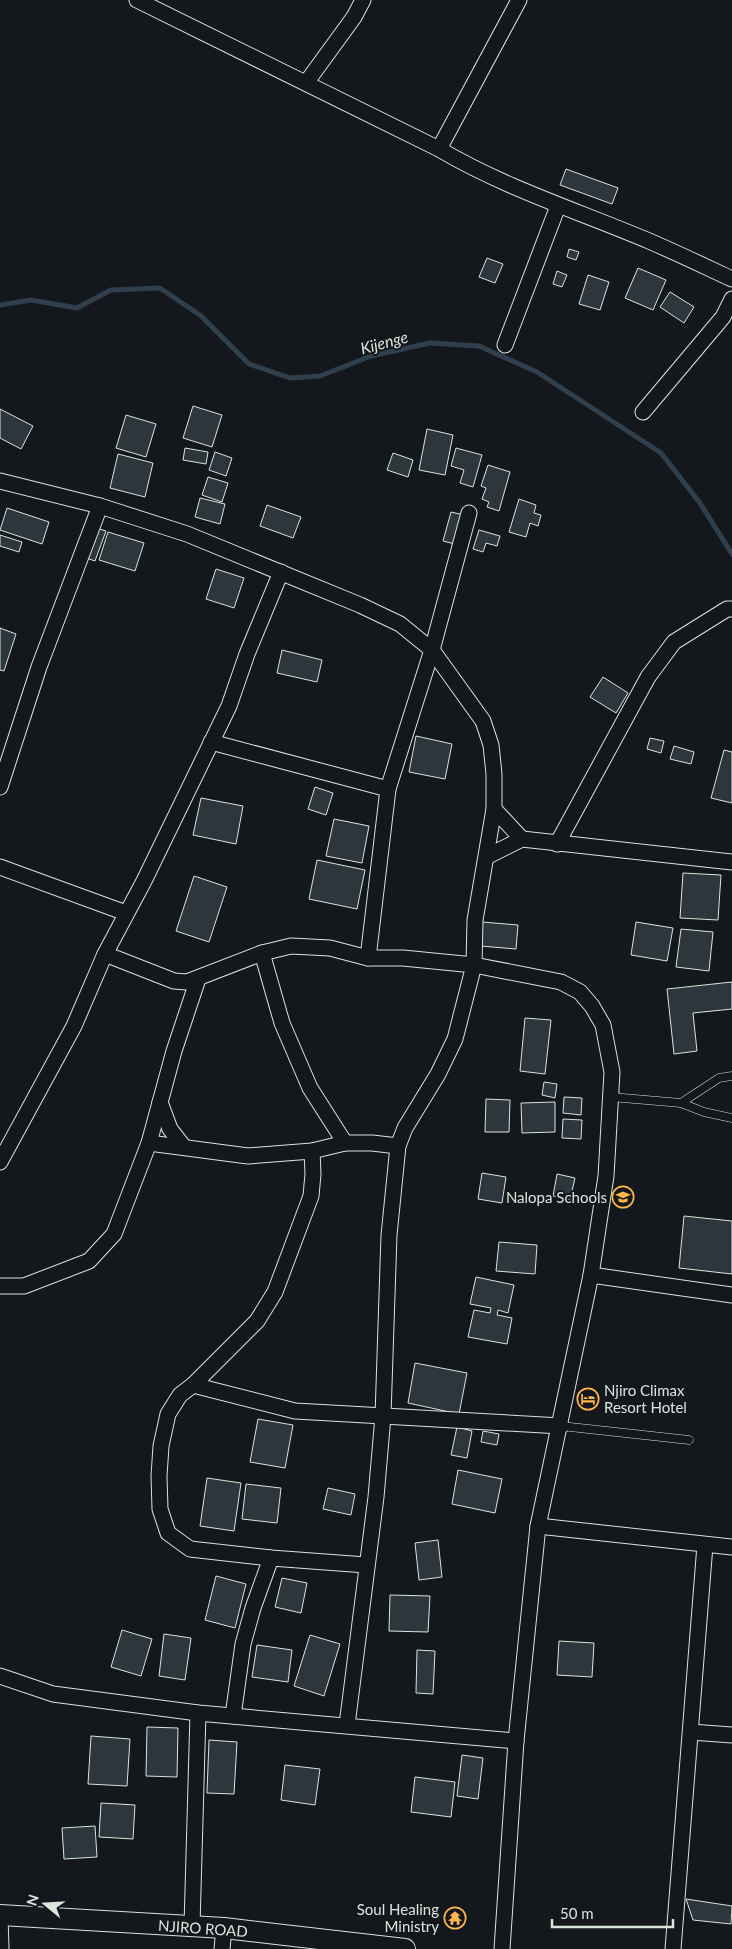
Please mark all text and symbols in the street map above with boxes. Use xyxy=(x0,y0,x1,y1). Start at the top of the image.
water label: Kijenge xyxy=(358,326,410,357)
school or university icon: Nalopa Schools xyxy=(611,1185,635,1209)
place label: Nalopa Schools xyxy=(506,1188,607,1206)
place label: Njiro Climax Resort Hotel xyxy=(604,1381,687,1416)
hotel icon: Njiro Climax Resort Hotel xyxy=(576,1387,600,1411)
north arrow xyxy=(20,1879,70,1929)
text: N xyxy=(22,1892,42,1908)
scale bar xyxy=(552,1896,673,1928)
place label: Soul Healing Ministry xyxy=(357,1900,439,1935)
text: 50 m xyxy=(560,1904,594,1922)
temple icon: Soul Healing Ministry xyxy=(443,1906,467,1930)
street label: NJIRO ROAD xyxy=(158,1916,248,1940)

